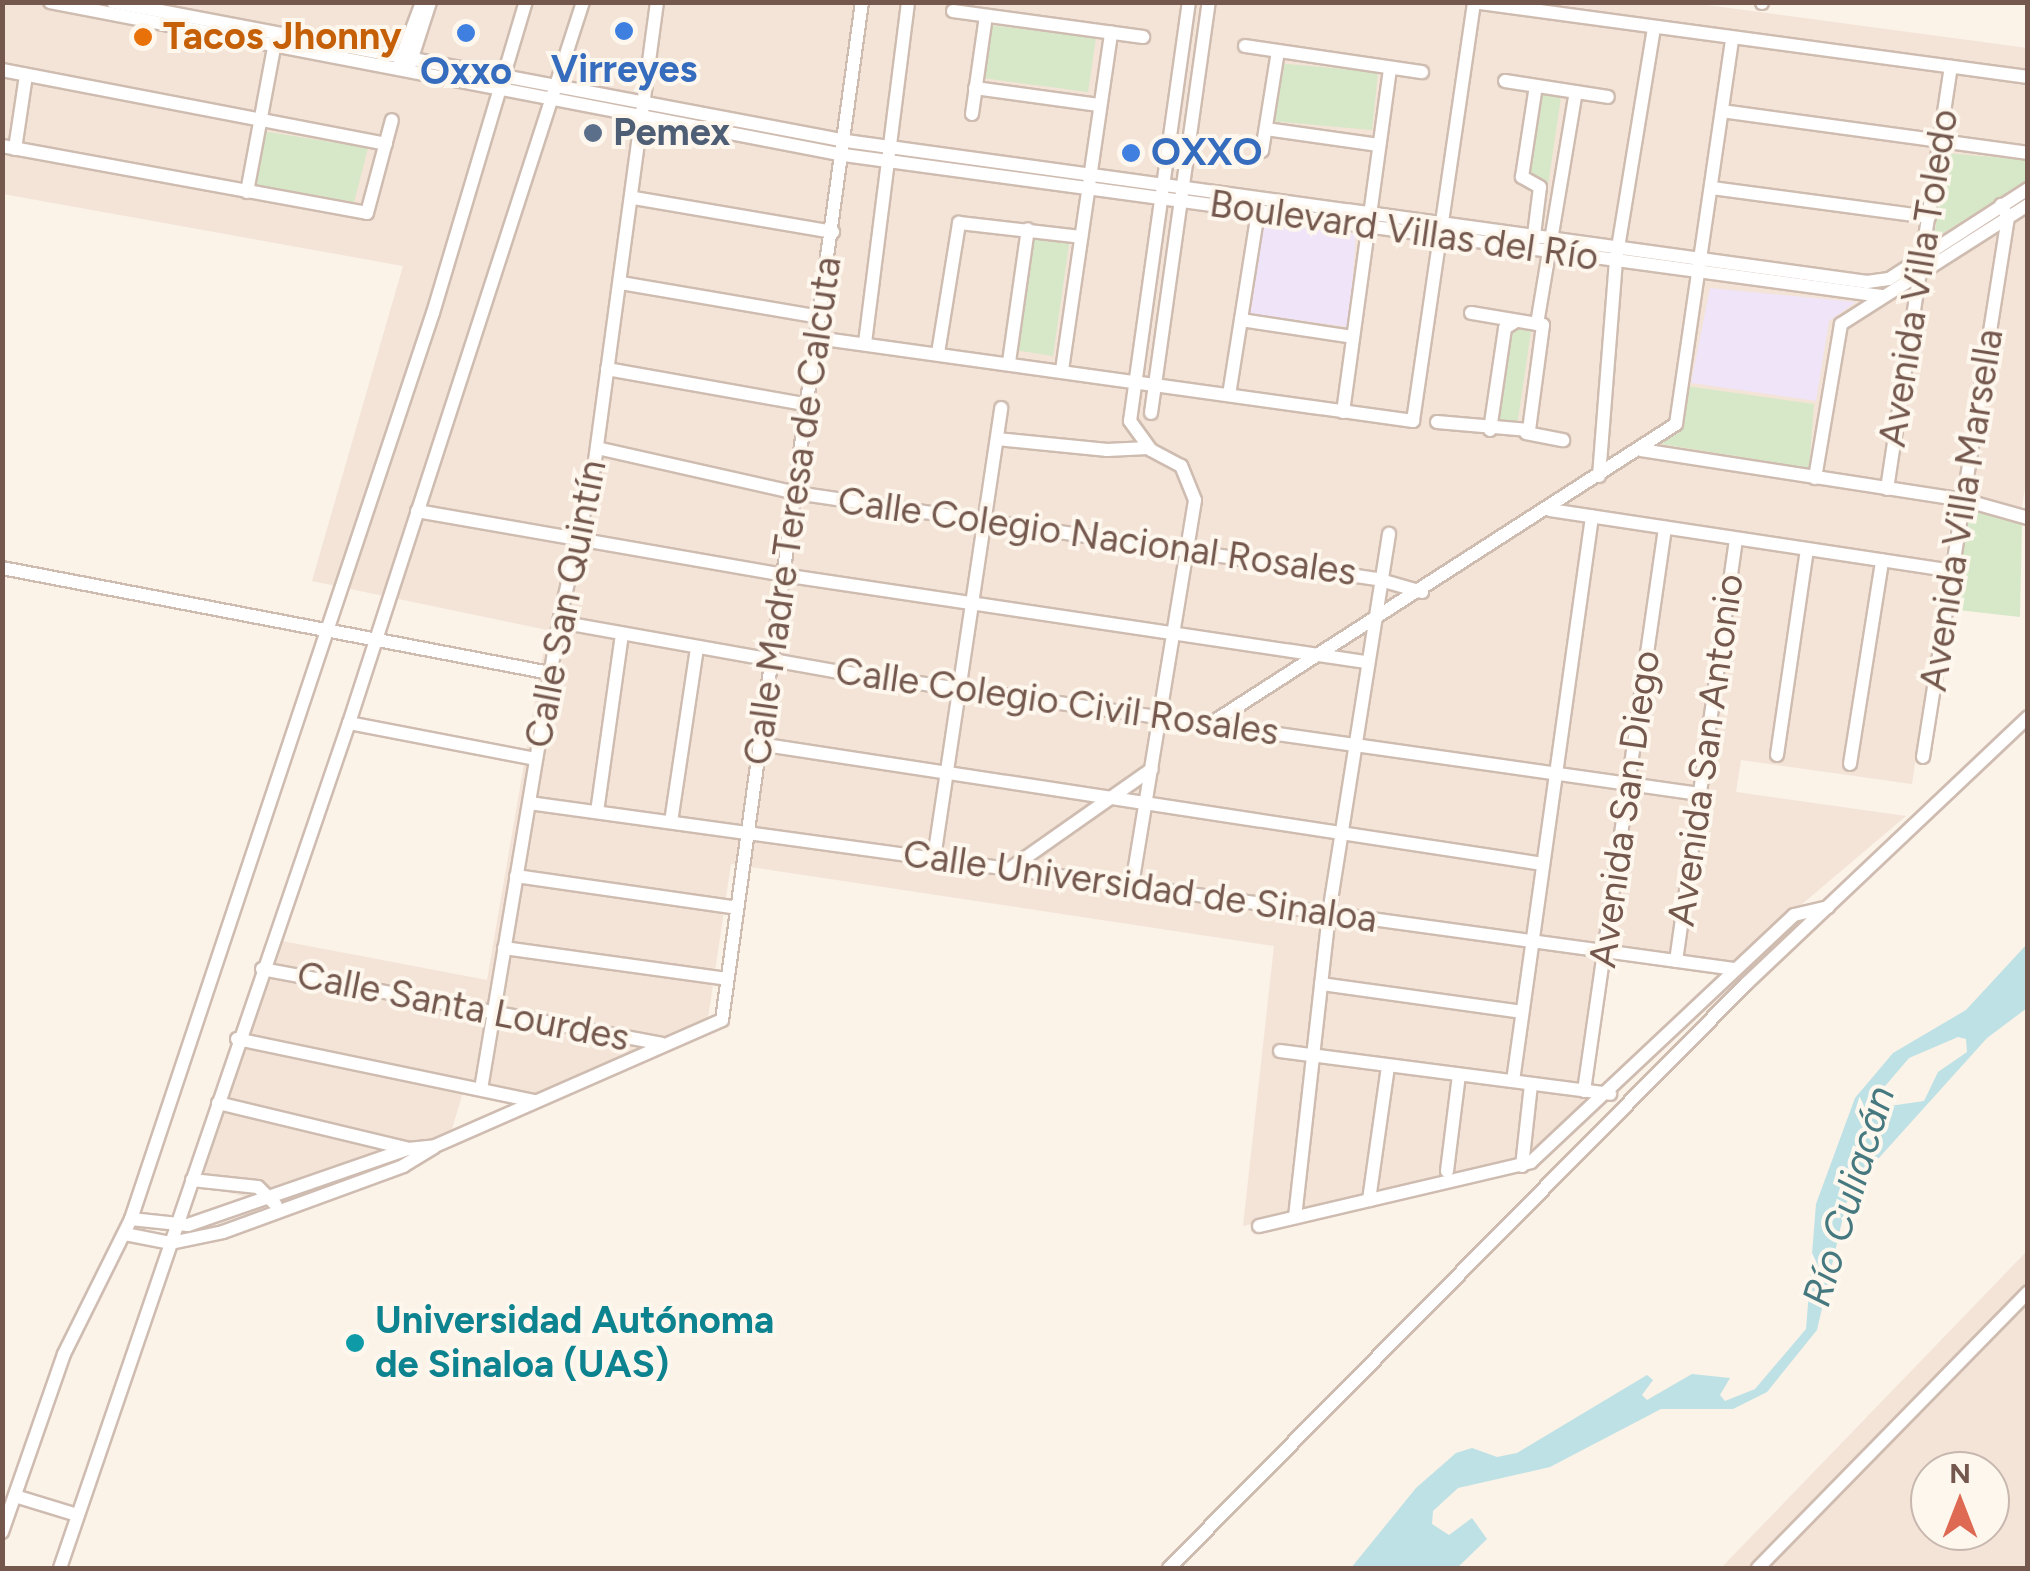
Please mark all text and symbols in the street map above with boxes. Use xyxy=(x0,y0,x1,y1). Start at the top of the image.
place label: Tacos Jhonny xyxy=(163,14,402,60)
marker: Virreyes xyxy=(613,20,635,42)
marker: Oxxo xyxy=(455,22,477,44)
marker: Tacos Jhonny xyxy=(132,26,154,48)
place label: Virreyes xyxy=(551,47,697,93)
place label: Oxxo xyxy=(420,49,512,95)
street label: Avenida Villa Toledo xyxy=(1870,106,1968,450)
place label: Pemex xyxy=(613,110,730,156)
marker: Pemex xyxy=(582,122,604,144)
place label: OXXO xyxy=(1151,130,1262,176)
marker: OXXO xyxy=(1120,142,1142,164)
street label: Boulevard Villas del Río xyxy=(1207,181,1601,281)
street label: Calle Madre Teresa de Calcuta xyxy=(735,254,851,768)
street label: Avenida Villa Marsella xyxy=(1911,326,2013,694)
street label: Calle San Quintín xyxy=(516,456,616,752)
street label: Calle Colegio Nacional Rosales xyxy=(835,478,1359,596)
street label: Avenida San Antonio xyxy=(1659,571,1753,929)
street label: Calle Colegio Civil Rosales xyxy=(833,648,1281,756)
street label: Avenida San Diego xyxy=(1580,648,1670,970)
street label: Calle Universidad de Sinaloa xyxy=(900,831,1380,943)
street label: Calle Santa Lourdes xyxy=(293,952,633,1062)
water label: Río Culiacán xyxy=(1792,1080,1904,1312)
place label: Universidad Autónoma de Sinaloa (UAS) xyxy=(375,1298,774,1388)
marker: Universidad Autónoma de Sinaloa (UAS) xyxy=(344,1332,366,1354)
north arrow xyxy=(1910,1451,2010,1551)
text: N xyxy=(1949,1456,1971,1490)

